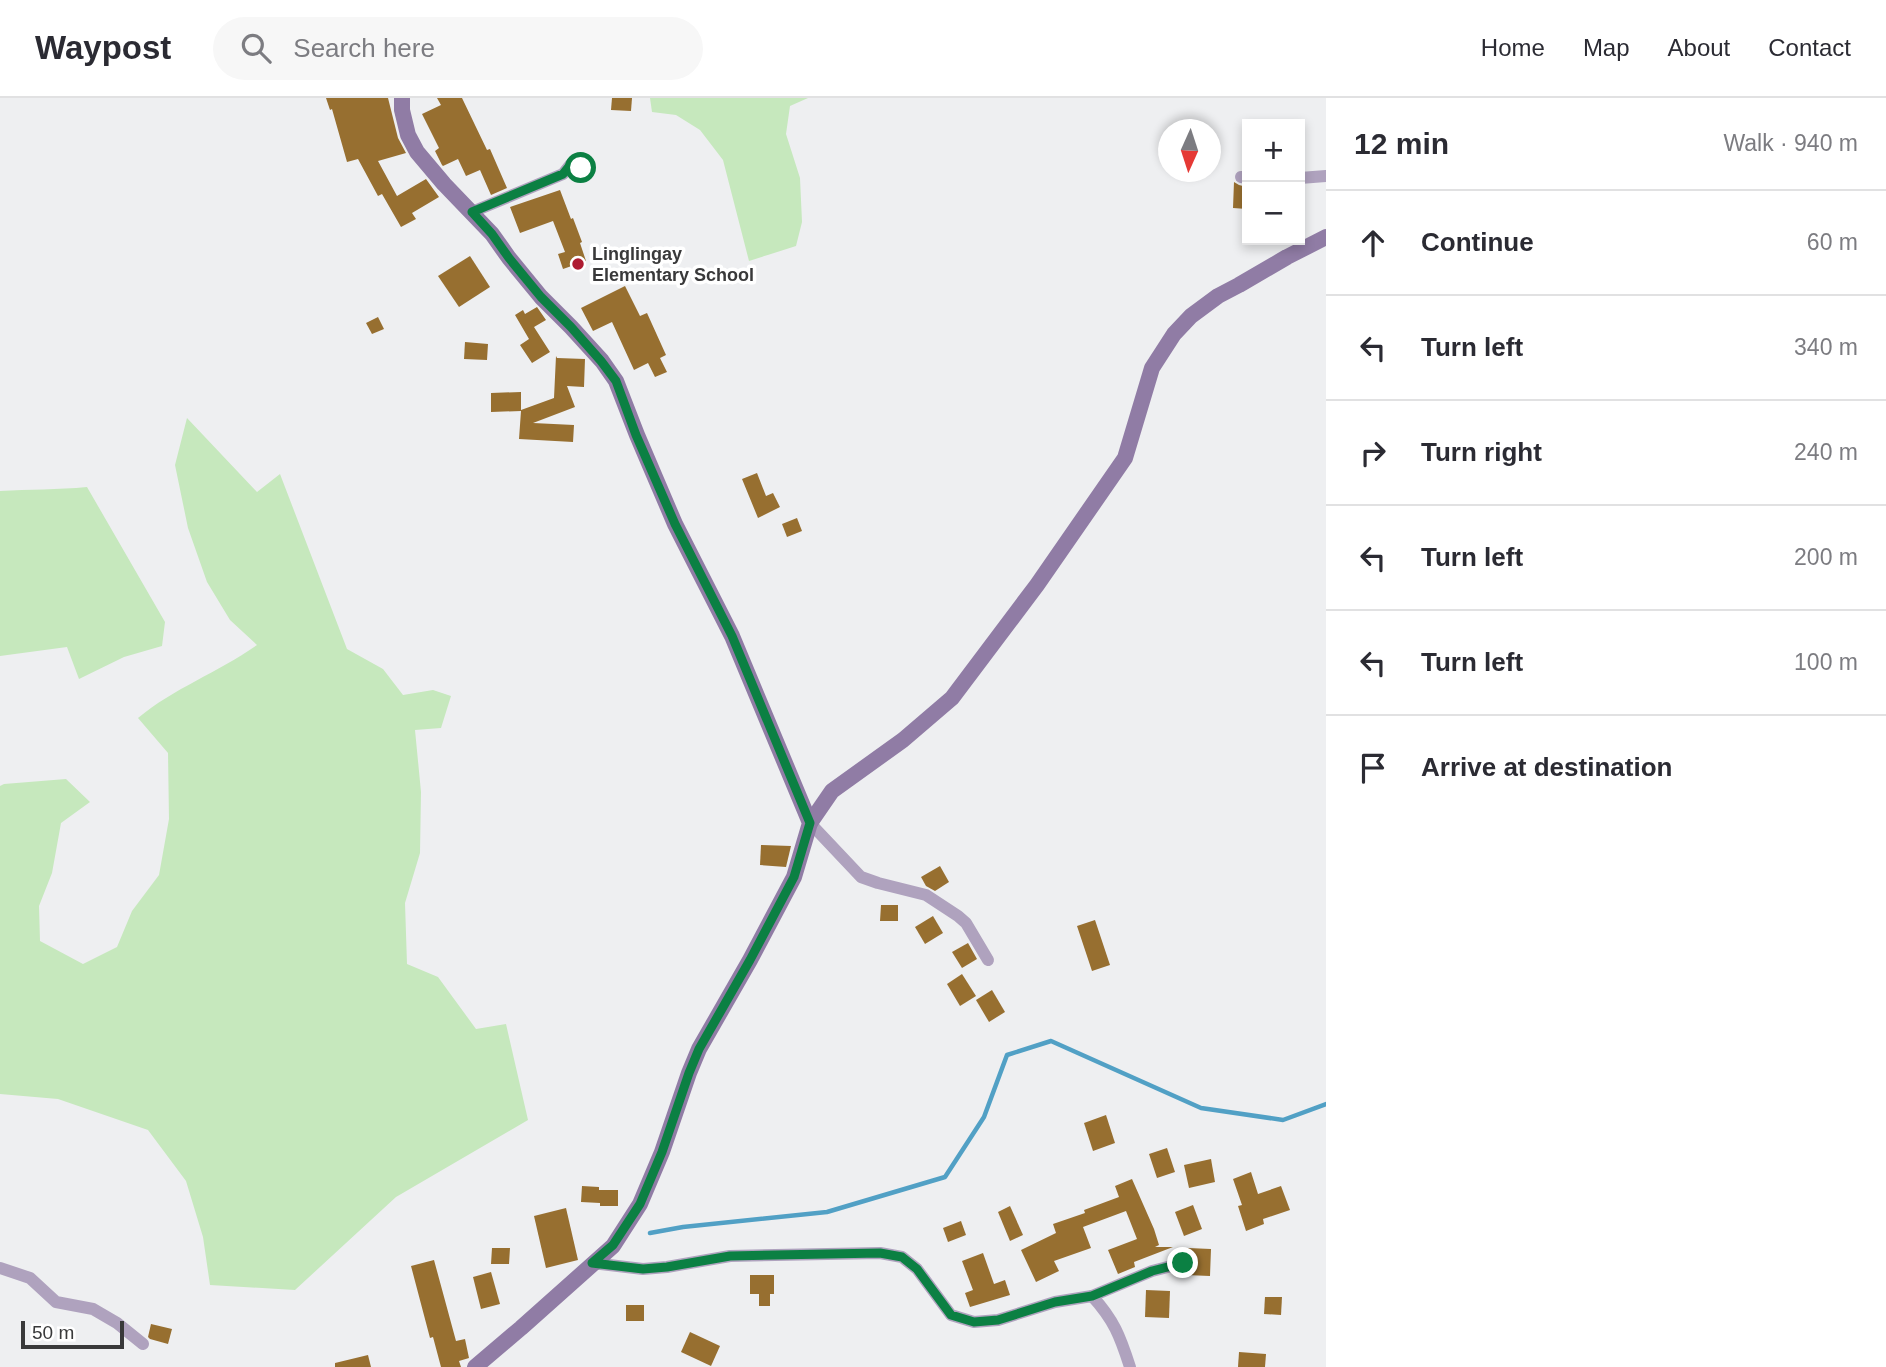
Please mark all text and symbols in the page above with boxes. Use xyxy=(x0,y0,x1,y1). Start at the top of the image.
search box xyxy=(213,17,703,80)
text: Waypost xyxy=(35,29,171,66)
icon: search xyxy=(237,29,275,67)
text: Search here xyxy=(293,33,435,63)
text: Home xyxy=(1481,34,1545,61)
text: Map xyxy=(1583,34,1630,61)
text: About xyxy=(1668,34,1730,61)
text: Contact xyxy=(1768,34,1851,61)
north arrow xyxy=(1158,119,1221,182)
map controls xyxy=(1242,119,1305,245)
button: + xyxy=(1242,119,1305,182)
text: 12 min xyxy=(1354,127,1449,160)
text: Walk · 940 m xyxy=(1723,130,1858,156)
route start xyxy=(565,152,596,183)
button: − xyxy=(1242,182,1305,245)
icon: ahead xyxy=(1354,224,1392,262)
text: Continue xyxy=(1421,227,1534,257)
text: 60 m xyxy=(1807,229,1858,255)
place label: Linglingay Elementary School xyxy=(592,244,754,285)
marker: Linglingay Elementary School xyxy=(570,256,586,272)
icon: left xyxy=(1354,329,1392,367)
text: Turn left xyxy=(1421,332,1523,362)
text: 340 m xyxy=(1794,334,1858,360)
icon: right xyxy=(1354,434,1392,472)
text: Turn right xyxy=(1421,437,1542,467)
text: 240 m xyxy=(1794,439,1858,465)
icon: left xyxy=(1354,539,1392,577)
text: Turn left xyxy=(1421,542,1523,572)
text: 200 m xyxy=(1794,544,1858,570)
icon: left xyxy=(1354,644,1392,682)
text: Turn left xyxy=(1421,647,1523,677)
text: 100 m xyxy=(1794,649,1858,675)
icon: arrive xyxy=(1354,749,1392,787)
text: Arrive at destination xyxy=(1421,752,1672,782)
route end xyxy=(1167,1247,1198,1278)
scale bar xyxy=(21,1318,124,1350)
text: 50 m xyxy=(32,1322,74,1343)

